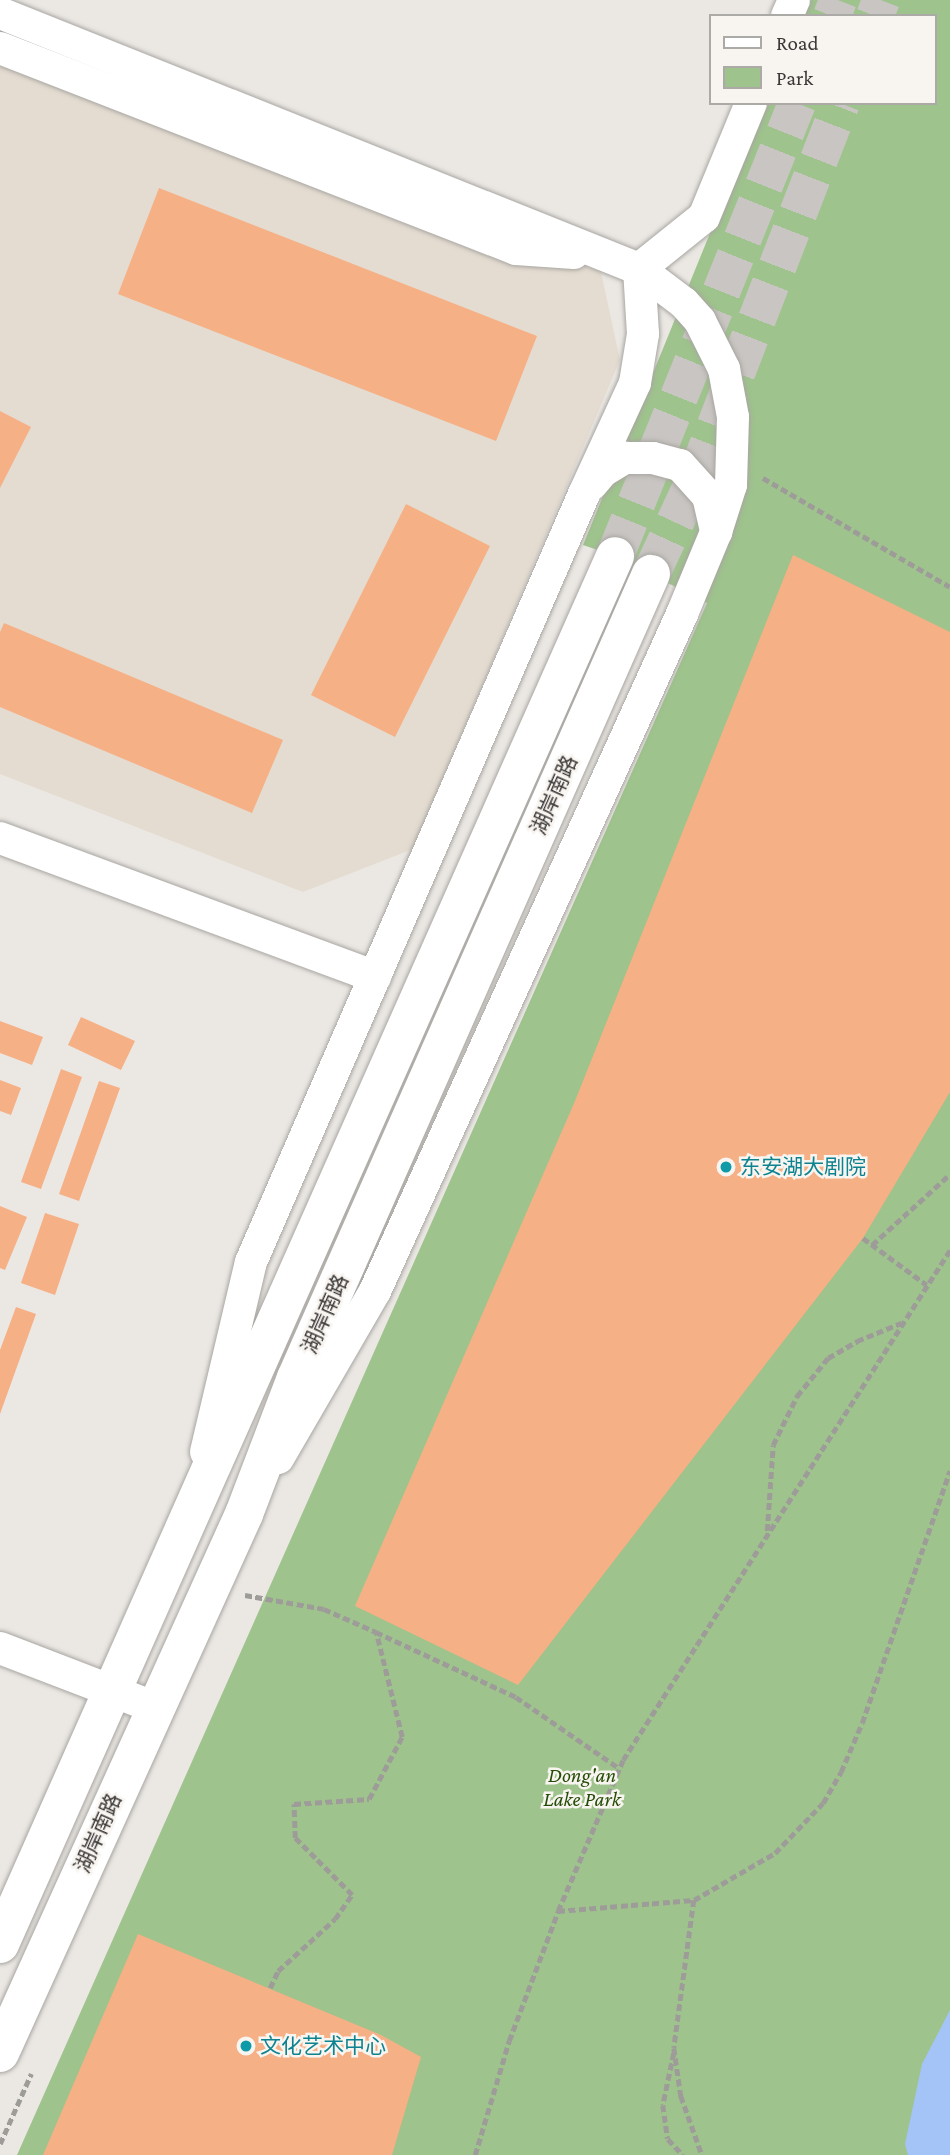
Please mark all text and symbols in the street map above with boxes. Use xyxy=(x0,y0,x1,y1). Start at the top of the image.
legend xyxy=(708,14,936,105)
text: Road xyxy=(776,31,819,55)
text: Park xyxy=(776,66,813,90)
street label: 湖岸南路 xyxy=(525,752,583,838)
place label: 东安湖大剧院 xyxy=(740,1154,866,1180)
marker: 东安湖大剧院 xyxy=(718,1159,734,1175)
street label: 湖岸南路 xyxy=(296,1271,354,1357)
park label: Dong'an Lake Park xyxy=(543,1762,621,1812)
street label: 湖岸南路 xyxy=(69,1790,127,1876)
place label: 文化艺术中心 xyxy=(260,2033,386,2059)
marker: 文化艺术中心 xyxy=(238,2038,254,2054)

